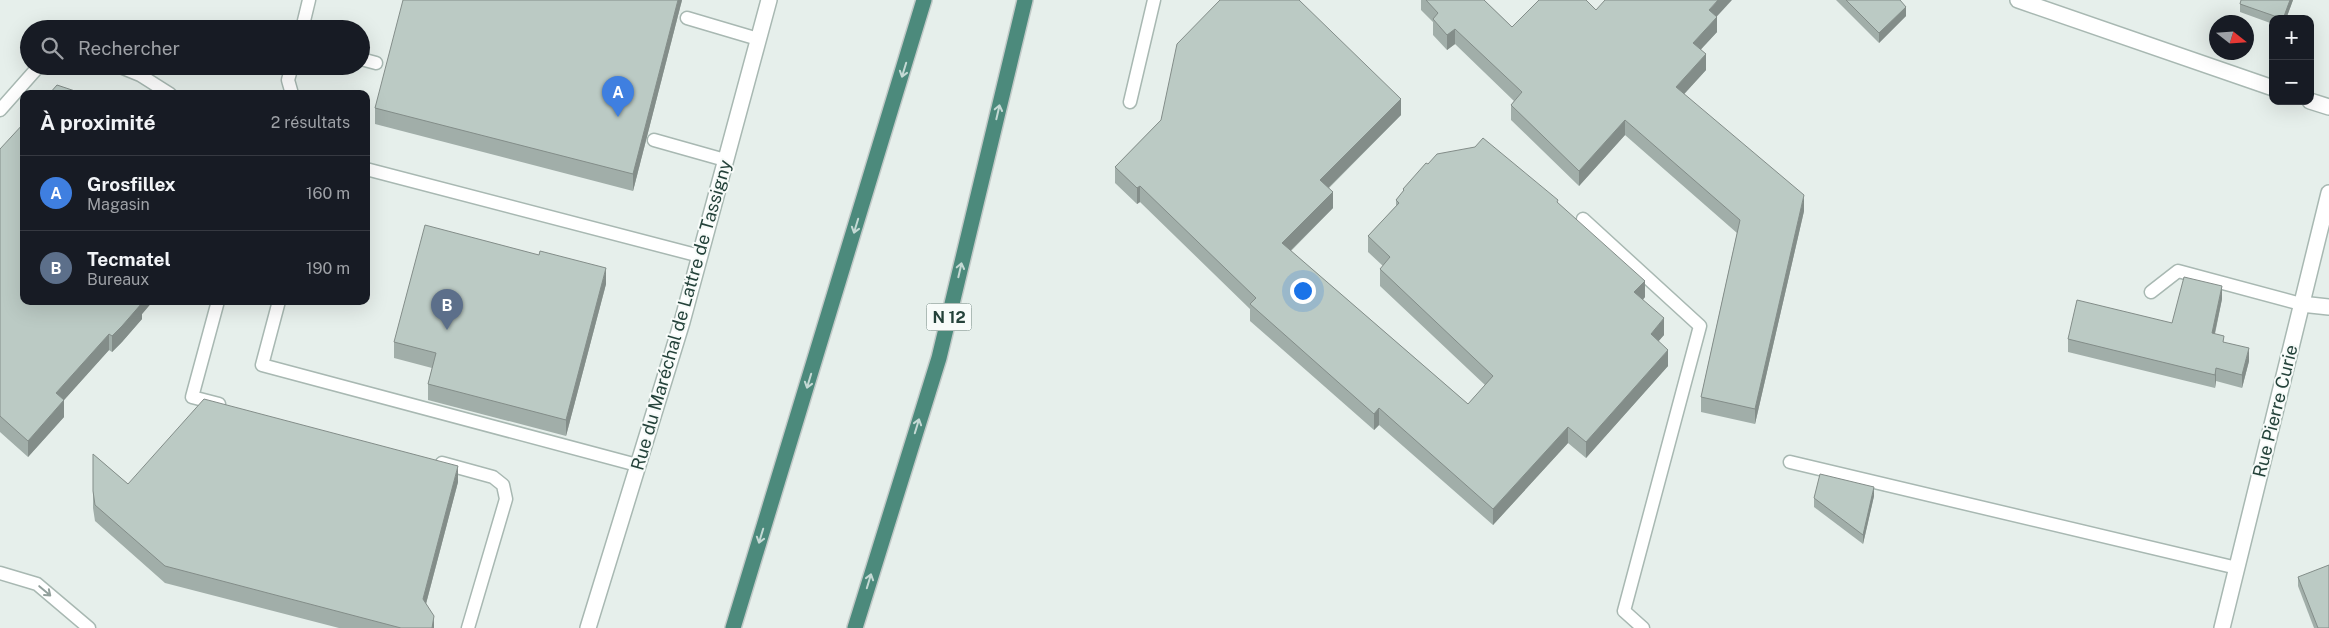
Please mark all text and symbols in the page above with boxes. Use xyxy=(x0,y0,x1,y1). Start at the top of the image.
north arrow xyxy=(2209,15,2254,60)
map controls xyxy=(2269,15,2314,105)
button: + xyxy=(2269,15,2314,60)
search box xyxy=(20,20,370,75)
icon: search xyxy=(38,34,66,62)
text: Rechercher xyxy=(78,37,180,59)
button: − xyxy=(2269,60,2314,105)
one-way arrow xyxy=(898,62,908,78)
pin: A xyxy=(602,76,634,117)
one-way arrow xyxy=(994,104,1003,120)
text: À proximité xyxy=(40,110,156,135)
text: 2 résultats xyxy=(271,113,350,132)
street label: Rue du Maréchal de Lattre de Tassigny xyxy=(627,157,736,473)
text: Grosfillex xyxy=(87,173,176,195)
text: A xyxy=(50,184,62,203)
text: 160 m xyxy=(306,184,350,203)
text: Magasin xyxy=(87,195,150,214)
one-way arrow xyxy=(851,217,861,233)
text: Tecmatel xyxy=(87,248,171,270)
text: B xyxy=(51,259,61,278)
text: 190 m xyxy=(306,259,350,278)
one-way arrow xyxy=(956,262,965,278)
text: Bureaux xyxy=(87,270,149,289)
your location xyxy=(1290,278,1316,304)
pin: B xyxy=(431,289,463,330)
road number: N 12 xyxy=(926,304,972,330)
street label: Rue Pierre Curie xyxy=(2248,342,2302,480)
one-way arrow xyxy=(803,373,813,389)
one-way arrow xyxy=(913,419,923,435)
one-way arrow xyxy=(756,528,766,544)
one-way arrow xyxy=(865,574,874,590)
one-way arrow xyxy=(38,585,51,596)

